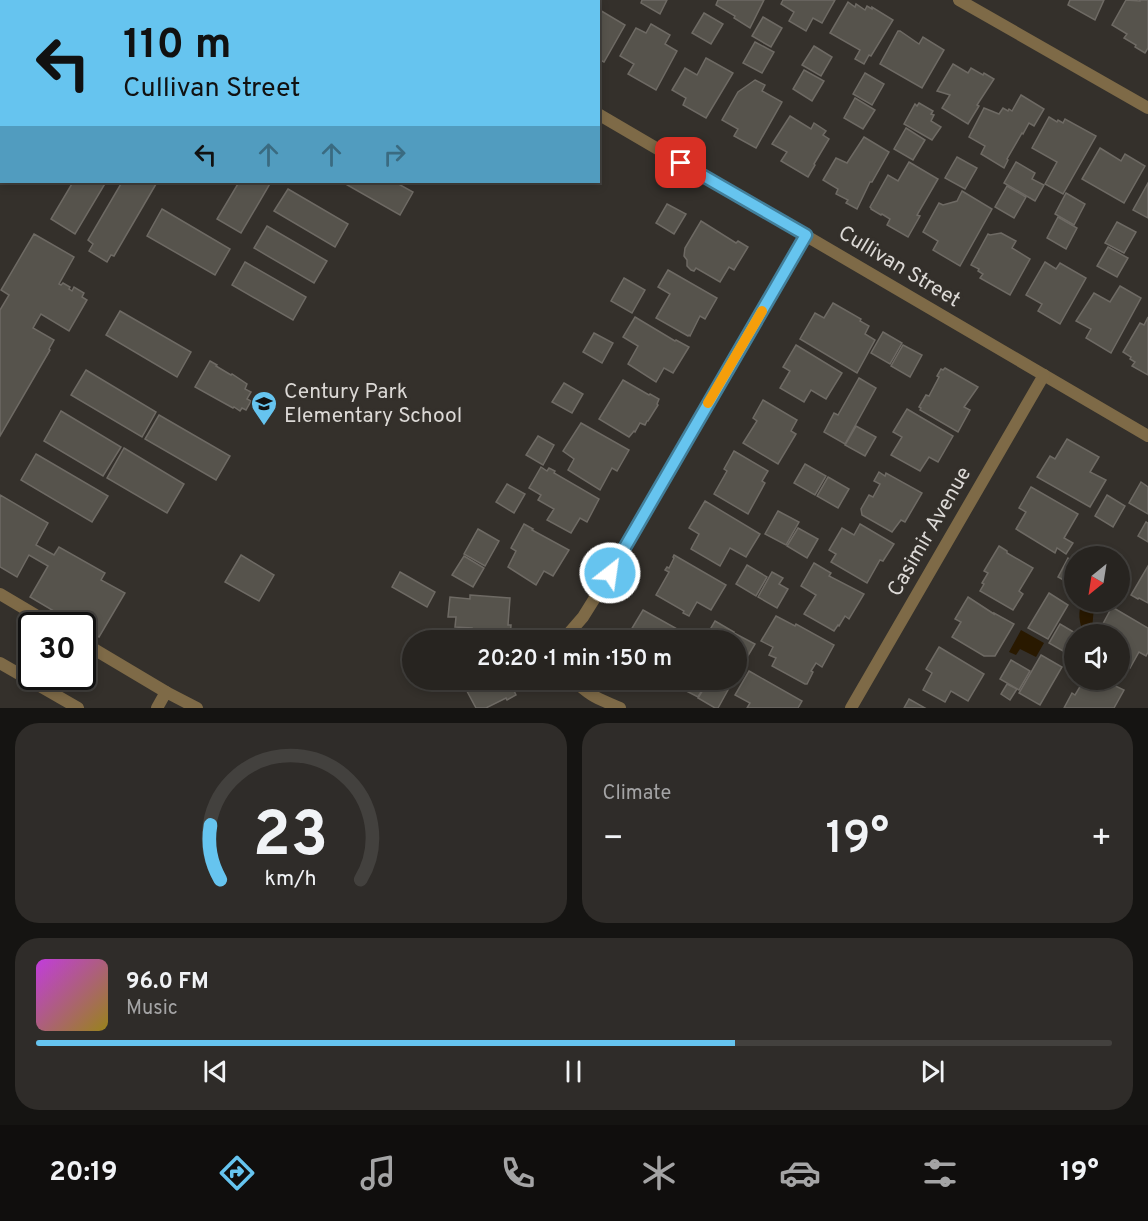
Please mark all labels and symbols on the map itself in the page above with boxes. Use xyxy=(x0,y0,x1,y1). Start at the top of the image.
pin xyxy=(655,137,706,188)
street label: Cullivan Street xyxy=(833,220,965,314)
place label: Century Park Elementary School xyxy=(284,379,462,430)
school or university icon: Century Park Elementary School xyxy=(249,389,279,427)
street label: Casimir Avenue xyxy=(882,462,978,602)
position arrow xyxy=(578,541,642,605)
north arrow xyxy=(1064,546,1130,612)
speed limit sign: 30 xyxy=(18,612,96,690)

